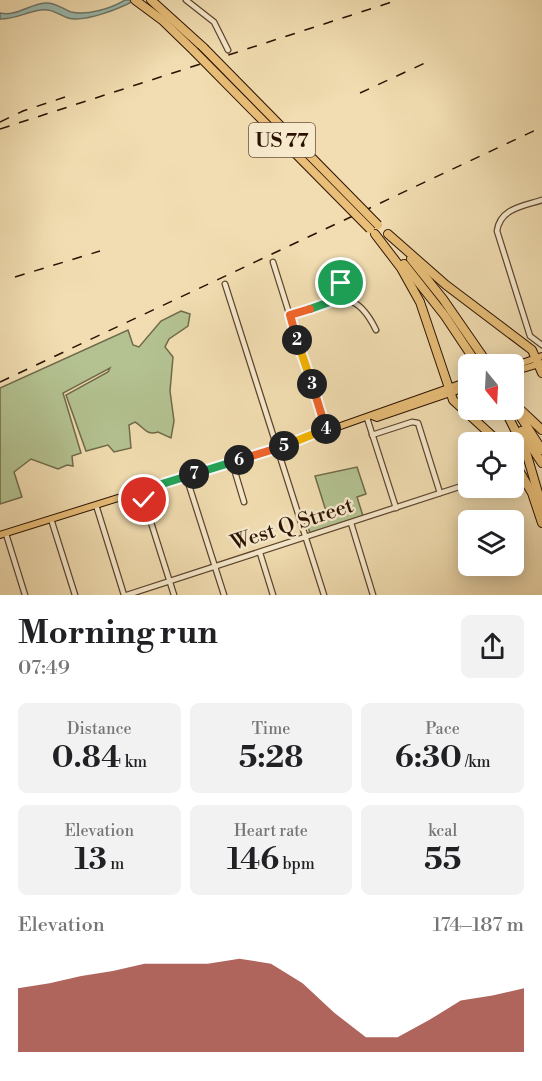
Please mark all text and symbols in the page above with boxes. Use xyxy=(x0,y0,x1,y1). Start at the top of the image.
road number: US 77 xyxy=(249,123,315,157)
pin xyxy=(315,257,366,308)
icon: arrive xyxy=(324,266,357,299)
pin: 2 xyxy=(282,325,312,355)
text: 2 xyxy=(292,330,302,350)
north arrow xyxy=(458,354,524,420)
map controls xyxy=(458,354,524,576)
pin: 3 xyxy=(297,369,327,399)
text: 3 xyxy=(307,374,317,394)
pin: 4 xyxy=(311,414,341,444)
text: 4 xyxy=(321,419,331,439)
pin: 5 xyxy=(269,431,299,461)
button: locate xyxy=(458,432,524,498)
text: 5 xyxy=(279,436,289,456)
pin: 6 xyxy=(224,445,254,475)
text: 6 xyxy=(234,450,244,470)
pin: 7 xyxy=(179,459,209,489)
text: 7 xyxy=(189,464,199,484)
pin xyxy=(118,474,169,525)
icon: check xyxy=(127,483,160,516)
street label: West Q Street xyxy=(227,493,357,557)
button: layers xyxy=(458,510,524,576)
text: Morning run xyxy=(18,613,218,654)
button: share xyxy=(461,615,524,678)
text: 07:49 xyxy=(18,656,70,681)
text: Distance xyxy=(67,719,132,739)
text: Time xyxy=(252,719,290,739)
text: Pace xyxy=(425,719,460,739)
text: 0.84 xyxy=(52,739,121,777)
text: 5:28 xyxy=(239,739,303,777)
text: 6:30 xyxy=(395,739,462,777)
text: km xyxy=(121,752,147,772)
text: /km xyxy=(462,752,491,772)
text: Elevation xyxy=(65,821,134,841)
text: Heart rate xyxy=(234,821,308,841)
text: kcal xyxy=(428,821,457,841)
text: 13 xyxy=(74,841,107,879)
text: 146 xyxy=(227,841,279,879)
text: 55 xyxy=(424,841,461,879)
text: m xyxy=(107,854,124,874)
text: bpm xyxy=(279,854,315,874)
text: Elevation xyxy=(18,913,105,938)
text: 174–187 m xyxy=(433,913,524,938)

